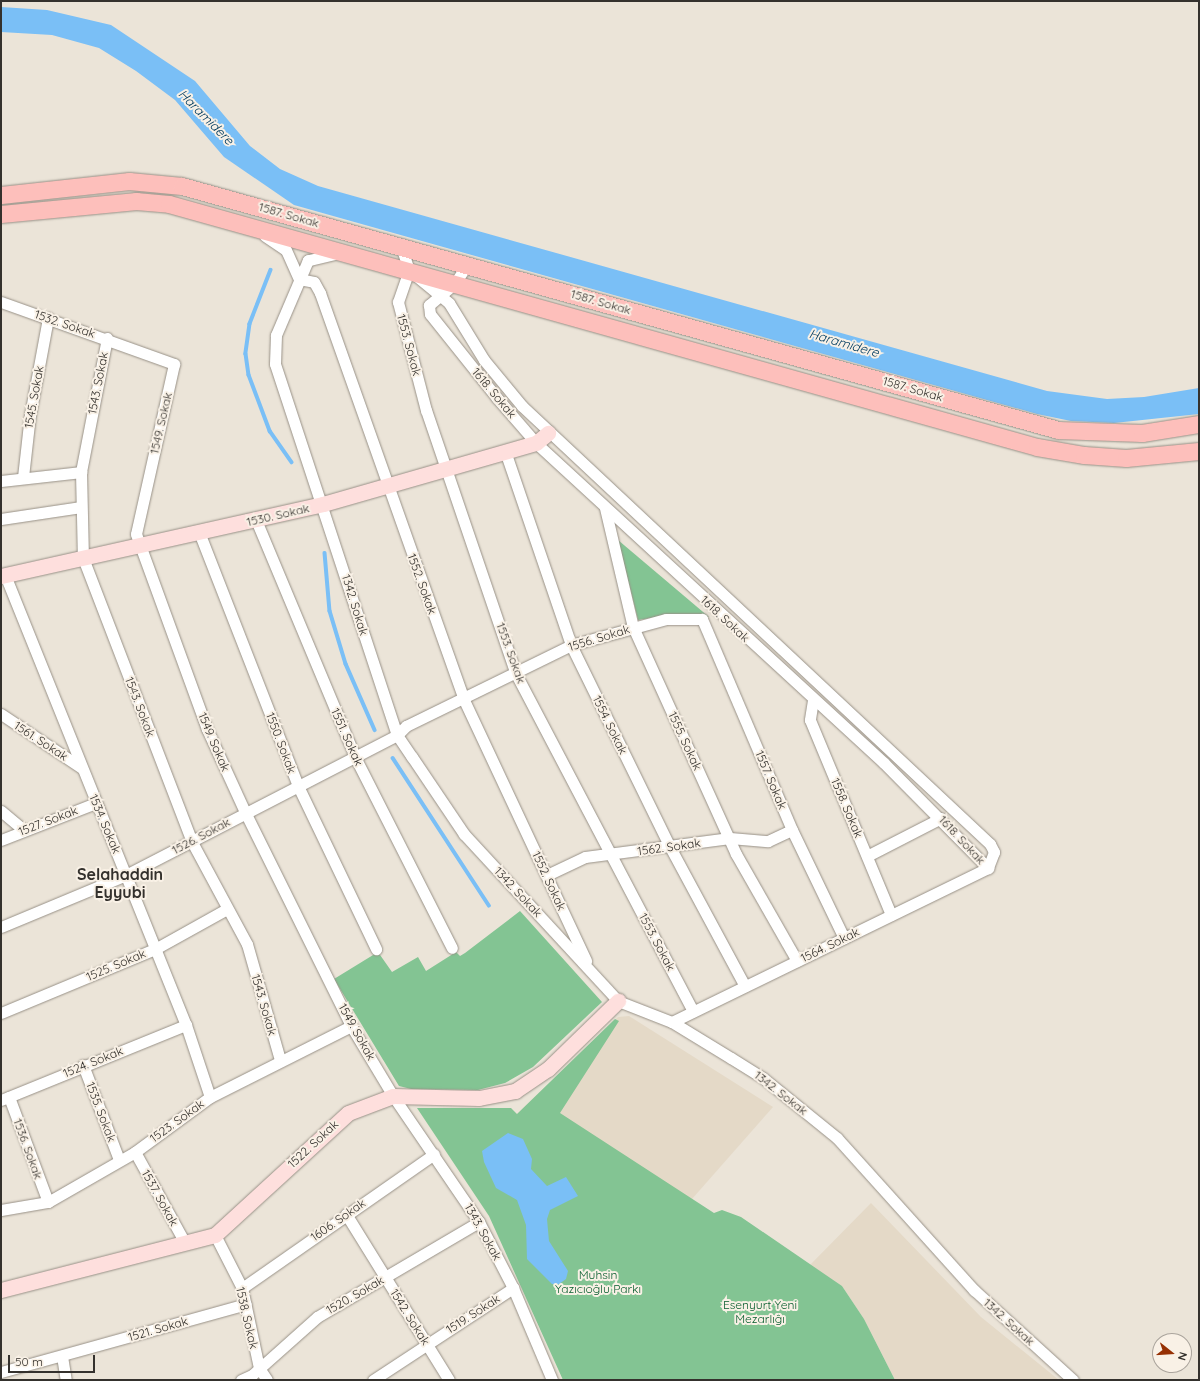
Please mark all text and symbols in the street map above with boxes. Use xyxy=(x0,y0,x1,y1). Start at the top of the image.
water label: Haramidere xyxy=(175,86,237,148)
street label: 1587. Sokak xyxy=(257,200,321,230)
street label: 1587. Sokak xyxy=(569,287,633,317)
street label: 1532. Sokak xyxy=(33,307,97,341)
street label: 1553. Sokak xyxy=(394,313,424,377)
water label: Haramidere xyxy=(807,326,881,360)
street label: 1543. Sokak xyxy=(85,351,111,415)
street label: 1545. Sokak xyxy=(21,365,47,429)
street label: 1618. Sokak xyxy=(469,365,519,421)
street label: 1587. Sokak xyxy=(881,374,945,404)
street label: 1549. Sokak xyxy=(147,391,175,455)
street label: 1530. Sokak xyxy=(245,501,311,529)
street label: 1552. Sokak xyxy=(404,552,440,616)
street label: 1342. Sokak xyxy=(339,573,371,637)
street label: 1618. Sokak xyxy=(698,593,752,645)
street label: 1553. Sokak xyxy=(493,621,529,685)
street label: 1556. Sokak xyxy=(567,622,631,654)
street label: 1543. Sokak xyxy=(122,675,158,739)
street label: 1554. Sokak xyxy=(590,693,630,757)
street label: 1551. Sokak xyxy=(328,706,366,768)
street label: 1555. Sokak xyxy=(665,709,705,773)
street label: 1549. Sokak xyxy=(195,710,233,774)
street label: 1550. Sokak xyxy=(263,710,299,776)
street label: 1561. Sokak xyxy=(11,718,71,764)
street label: 1557. Sokak xyxy=(752,748,790,812)
street label: 1558. Sokak xyxy=(828,776,866,840)
street label: 1534. Sokak xyxy=(86,792,124,856)
street label: 1527. Sokak xyxy=(16,803,80,839)
street label: 1618. Sokak xyxy=(936,813,988,867)
street label: 1526. Sokak xyxy=(170,815,232,857)
street label: 1562. Sokak xyxy=(637,835,701,859)
street label: 1552. Sokak xyxy=(529,849,569,913)
district label: Selahaddin Eyyubi xyxy=(77,864,163,902)
street label: 1342. Sokak xyxy=(491,864,545,920)
street label: 1553. Sokak xyxy=(636,911,678,973)
street label: 1564. Sokak xyxy=(798,925,862,965)
street label: 1525. Sokak xyxy=(84,946,148,984)
street label: 1543. Sokak xyxy=(248,973,280,1037)
street label: 1549. Sokak xyxy=(335,1001,379,1063)
street label: 1524. Sokak xyxy=(61,1043,125,1081)
street label: 1342. Sokak xyxy=(752,1068,810,1118)
street label: 1535. Sokak xyxy=(83,1080,119,1144)
street label: 1523. Sokak xyxy=(147,1097,207,1145)
street label: 1536. Sokak xyxy=(10,1117,46,1181)
street label: 1522. Sokak xyxy=(285,1117,341,1171)
street label: 1537. Sokak xyxy=(139,1167,181,1229)
street label: 1606. Sokak xyxy=(308,1196,368,1244)
street label: 1343. Sokak xyxy=(461,1201,505,1263)
park label: Muhsin Yazıcıoğlu Parkı xyxy=(555,1268,641,1296)
street label: 1520. Sokak xyxy=(324,1273,386,1317)
street label: 1538. Sokak xyxy=(233,1286,261,1350)
street label: 1542. Sokak xyxy=(387,1286,433,1348)
street label: 1519. Sokak xyxy=(443,1291,503,1337)
street label: 1342. Sokak xyxy=(981,1296,1037,1348)
park label: Esenyurt Yeni Mezarlığı xyxy=(723,1298,797,1326)
street label: 1521. Sokak xyxy=(126,1314,190,1344)
north arrow xyxy=(1152,1333,1192,1373)
scale bar xyxy=(10,1347,97,1373)
text: N xyxy=(1175,1350,1190,1362)
text: 50 m xyxy=(15,1354,43,1369)

